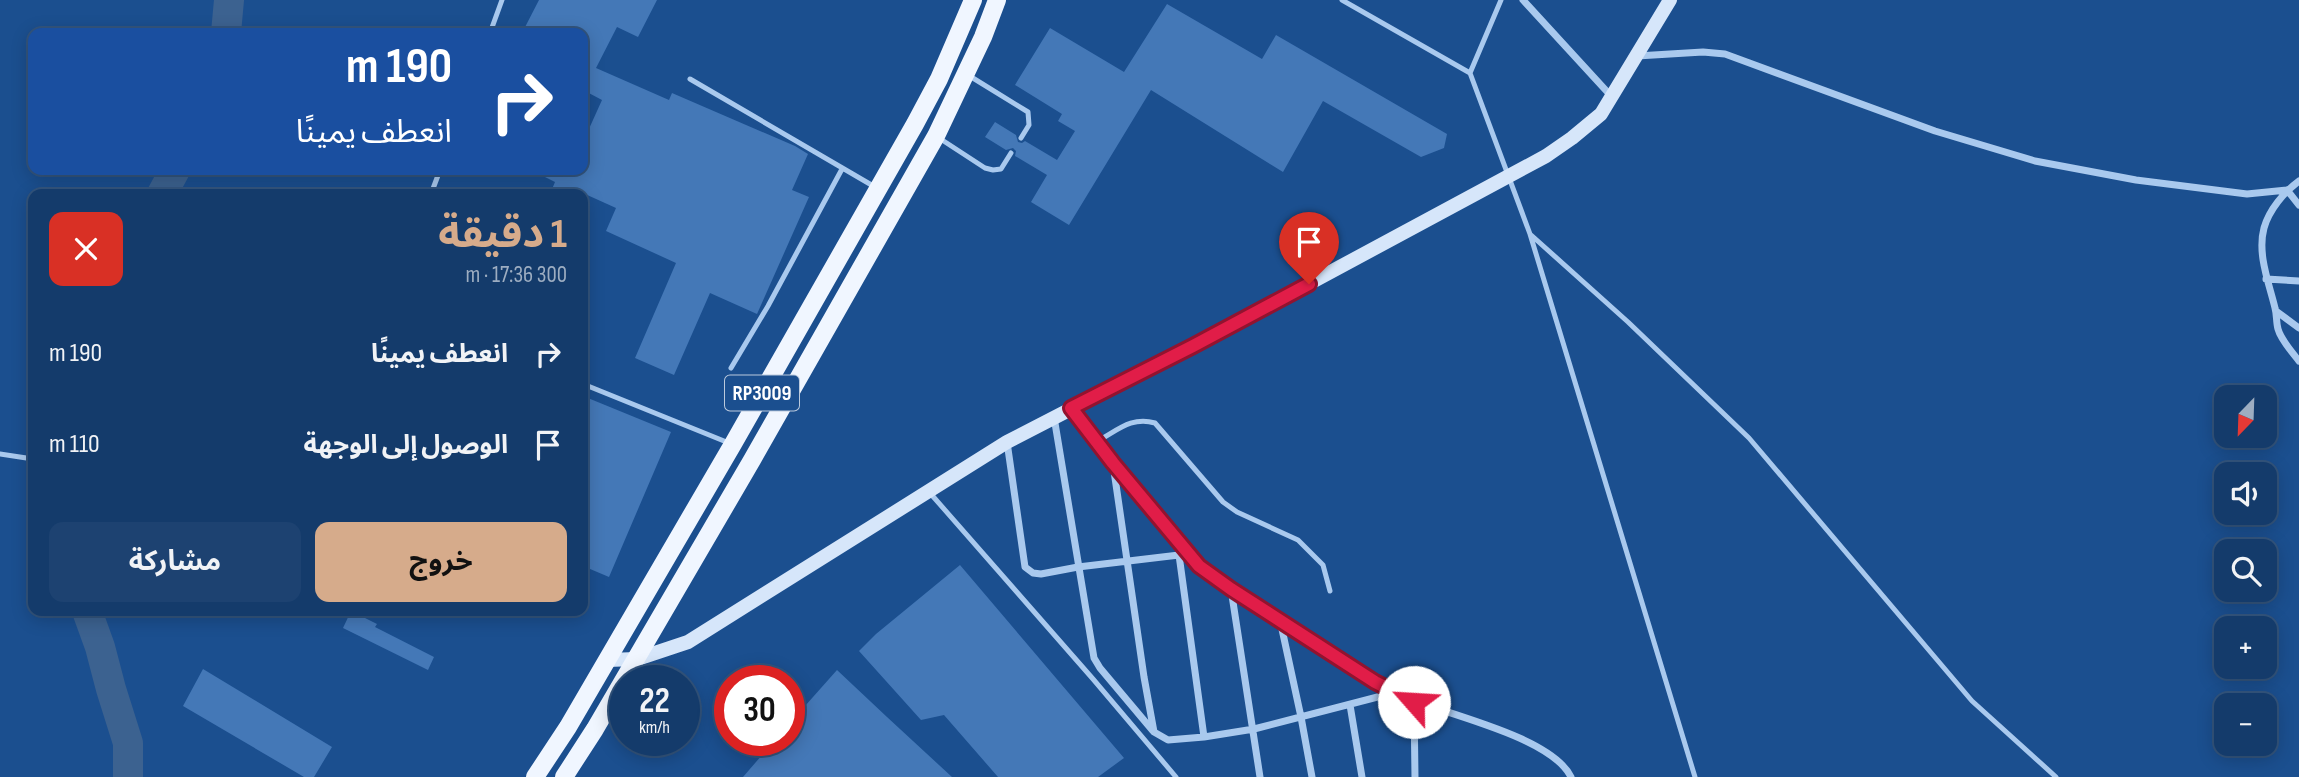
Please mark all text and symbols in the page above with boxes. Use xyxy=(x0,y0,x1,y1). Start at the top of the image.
text: 190 m xyxy=(346,38,452,97)
icon: right xyxy=(476,56,567,147)
text: انعطف يمينًا xyxy=(296,113,452,152)
text: 1 دقيقة xyxy=(438,209,567,260)
button: close xyxy=(49,212,123,286)
pin xyxy=(1279,212,1339,284)
icon: arrive xyxy=(1290,223,1328,261)
text: 300 m · 17:36 xyxy=(465,261,567,289)
icon: right xyxy=(529,335,567,373)
text: 190 m xyxy=(49,338,102,369)
text: انعطف يمينًا xyxy=(371,339,508,370)
road number: RP3009 xyxy=(725,376,799,410)
north arrow xyxy=(2214,385,2277,448)
map controls xyxy=(2214,385,2277,756)
icon: arrive xyxy=(529,426,567,464)
text: 110 m xyxy=(49,429,100,460)
text: الوصول إلى الوجهة xyxy=(304,430,508,461)
button: sound xyxy=(2214,462,2277,525)
button: مشاركة xyxy=(49,522,301,602)
button: خروج xyxy=(315,522,567,602)
button: search xyxy=(2214,539,2277,602)
button: + xyxy=(2214,616,2277,679)
speed limit sign: 30 xyxy=(714,665,805,756)
position arrow xyxy=(1377,665,1451,739)
text: 22 xyxy=(639,680,670,723)
button: − xyxy=(2214,693,2277,756)
text: km/h xyxy=(639,717,670,738)

